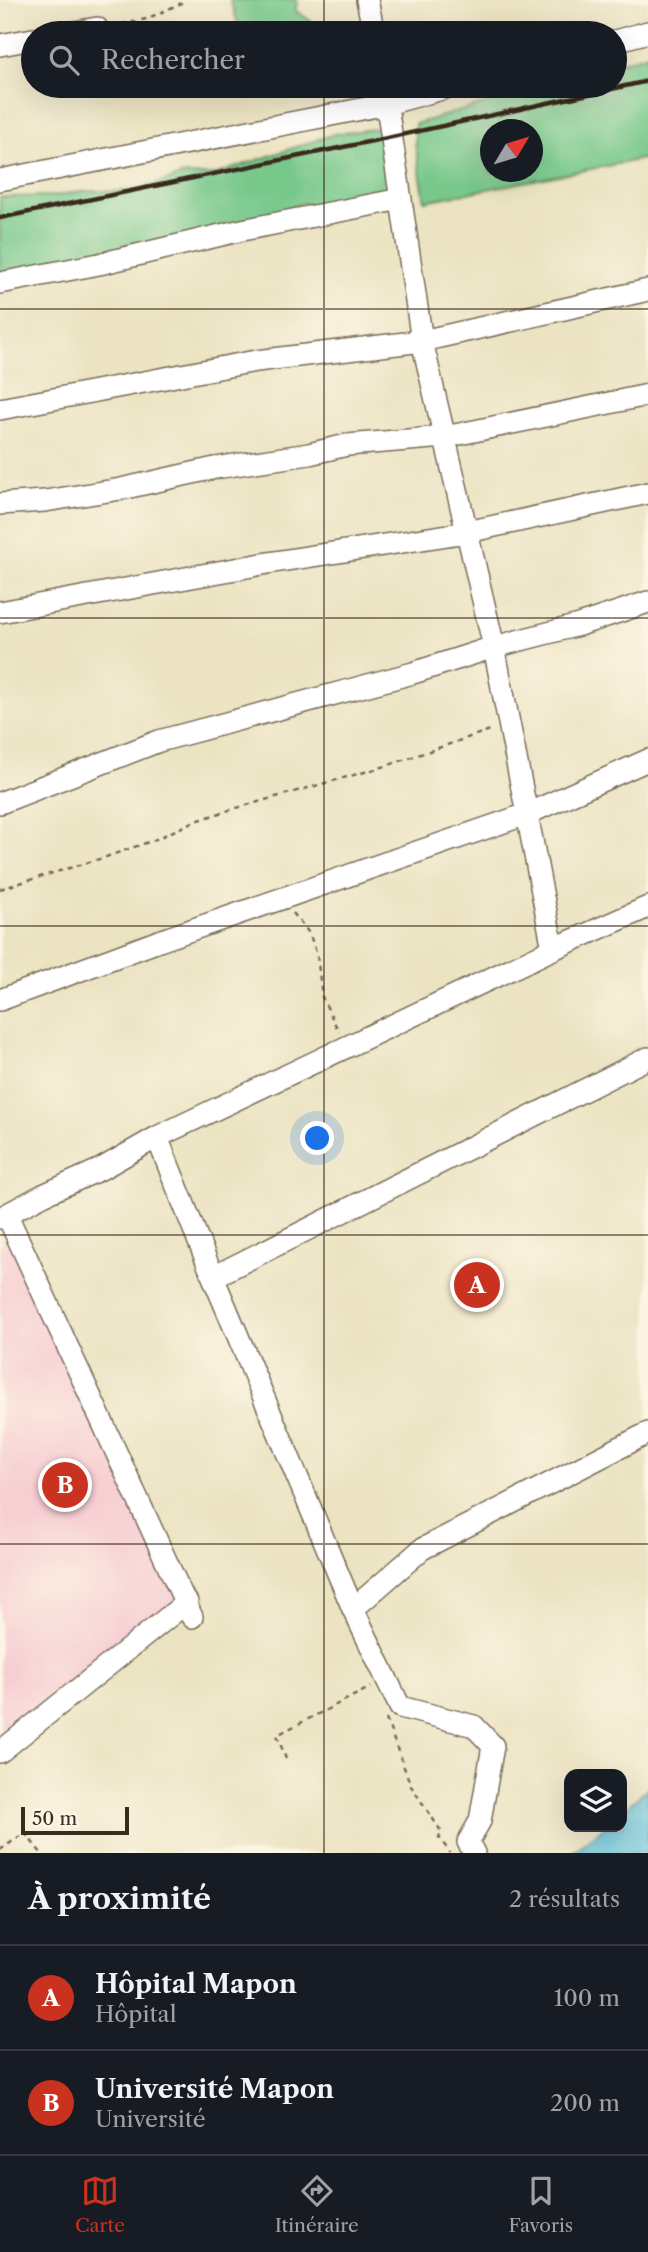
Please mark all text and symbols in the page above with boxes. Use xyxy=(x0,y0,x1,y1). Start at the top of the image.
search box xyxy=(21,21,627,98)
icon: search xyxy=(45,41,83,79)
text: Rechercher xyxy=(101,44,245,76)
north arrow xyxy=(480,119,543,182)
your location xyxy=(300,1121,334,1155)
pin: A xyxy=(454,1259,500,1311)
pin: B xyxy=(42,1459,88,1511)
map controls xyxy=(564,1769,627,1832)
button: layers xyxy=(564,1769,627,1832)
scale bar xyxy=(21,1804,130,1836)
text: 50 m xyxy=(32,1807,77,1830)
text: À proximité xyxy=(28,1880,211,1917)
text: 2 résultats xyxy=(509,1885,620,1913)
text: Hôpital Mapon xyxy=(95,1968,297,2000)
text: A xyxy=(42,1984,60,2012)
text: 100 m xyxy=(554,1984,620,2012)
text: Hôpital xyxy=(95,2000,177,2028)
text: Université Mapon xyxy=(95,2073,334,2105)
text: B xyxy=(42,2089,60,2117)
text: 200 m xyxy=(550,2089,620,2117)
text: Université xyxy=(95,2105,206,2133)
tab: Carte xyxy=(75,2172,125,2237)
tab: Itinéraire xyxy=(275,2172,359,2237)
tab: Favoris xyxy=(508,2172,573,2237)

